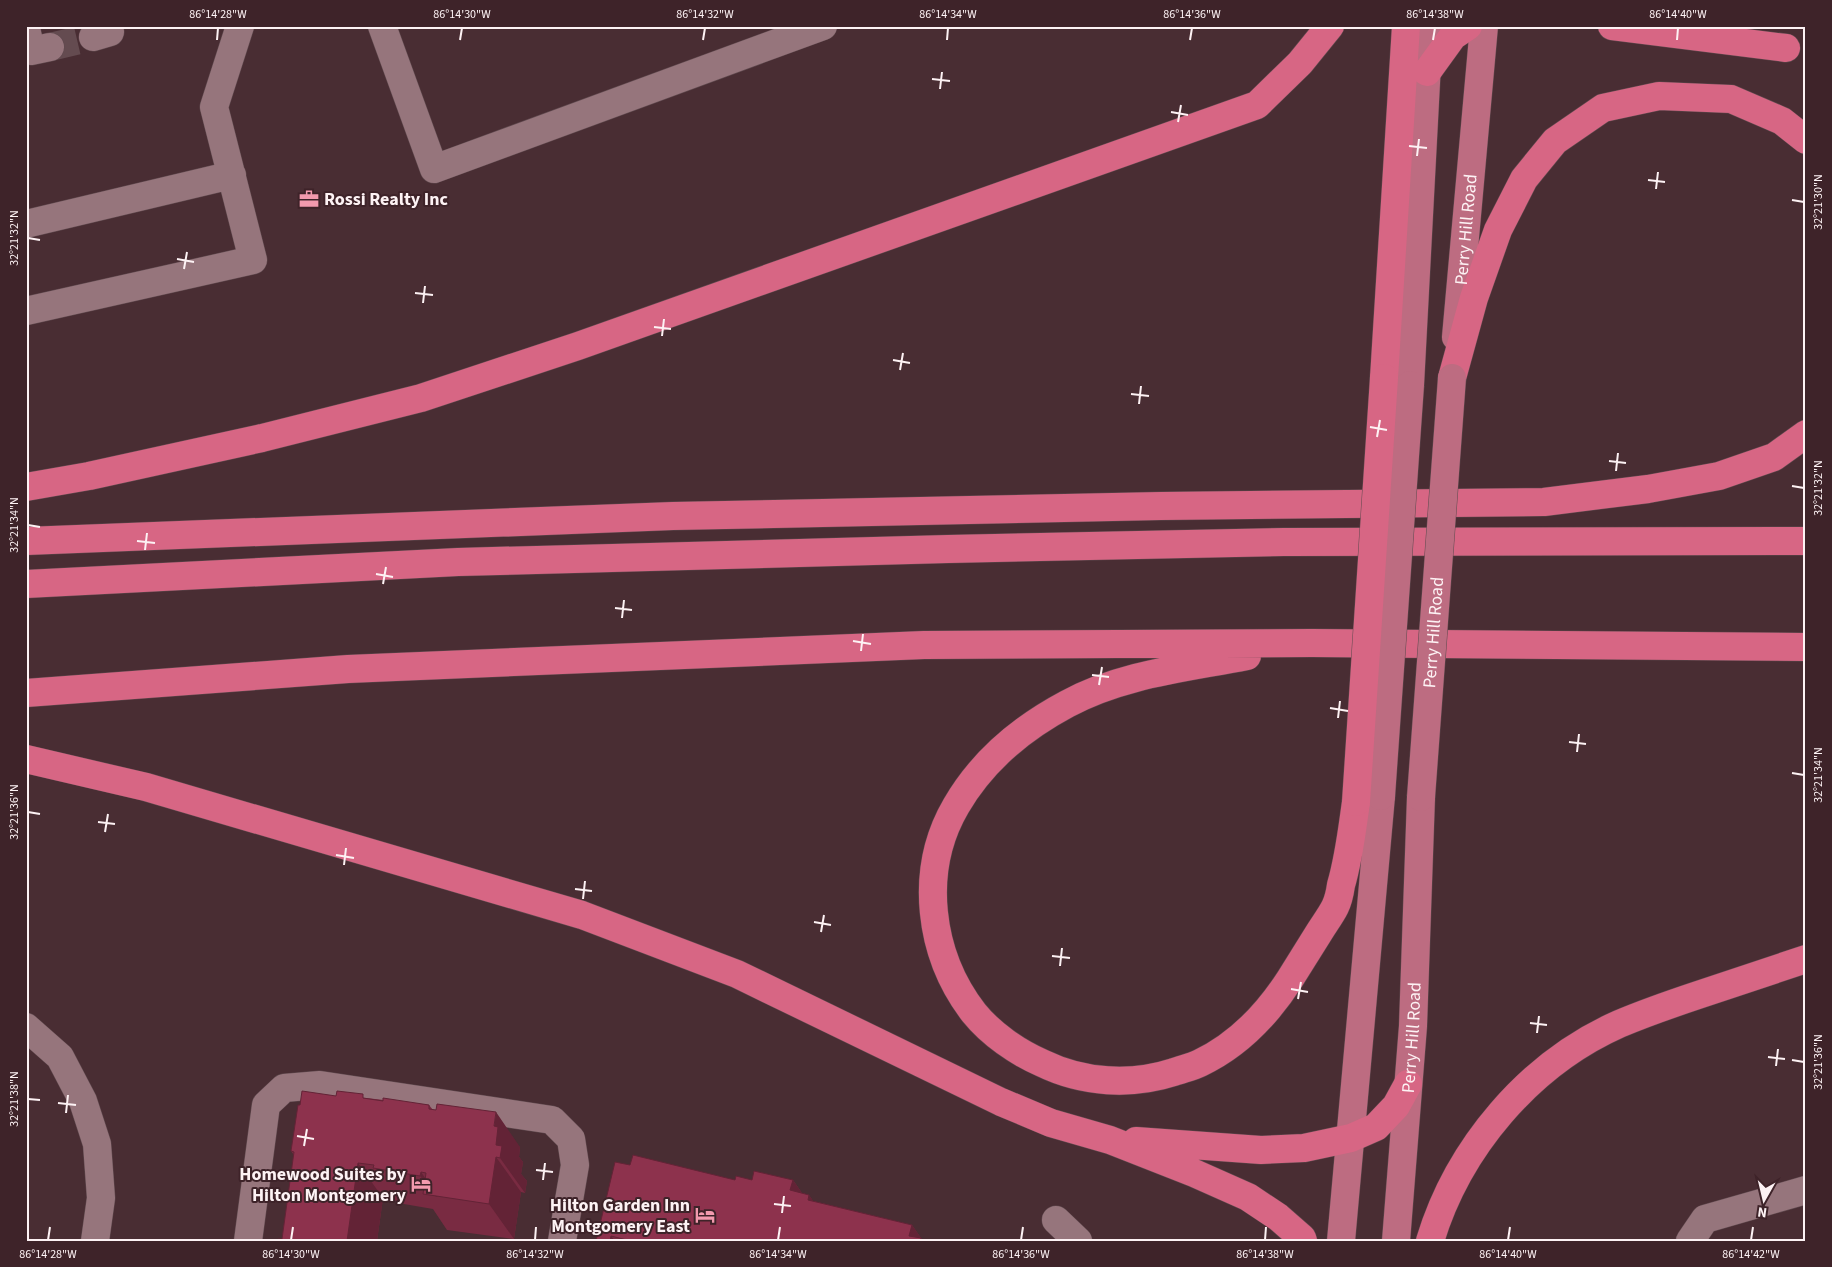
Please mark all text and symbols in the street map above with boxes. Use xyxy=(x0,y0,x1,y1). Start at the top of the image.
text: 86°14'28"W xyxy=(189,6,247,23)
text: 86°14'30"W xyxy=(433,6,491,23)
text: 86°14'32"W xyxy=(676,6,734,23)
text: 86°14'34"W xyxy=(919,6,977,23)
text: 86°14'36"W xyxy=(1163,6,1221,23)
text: 86°14'38"W xyxy=(1406,6,1464,23)
text: 86°14'40"W xyxy=(1649,6,1707,23)
street label: Perry Hill Road xyxy=(1448,173,1483,286)
text: 32°21'30"N xyxy=(1810,174,1827,230)
place label: Rossi Realty Inc xyxy=(324,187,448,212)
office icon: Rossi Realty Inc xyxy=(298,188,320,210)
text: 32°21'32"N xyxy=(6,210,23,266)
text: 32°21'32"N xyxy=(1810,460,1827,516)
text: 32°21'34"N xyxy=(6,497,23,553)
street label: Perry Hill Road xyxy=(1417,576,1450,689)
text: 32°21'34"N xyxy=(1810,747,1827,803)
text: 32°21'36"N xyxy=(6,784,23,840)
street label: Perry Hill Road xyxy=(1395,982,1427,1094)
text: 32°21'36"N xyxy=(1810,1034,1827,1090)
text: 32°21'38"N xyxy=(6,1071,23,1127)
place label: Homewood Suites by Hilton Montgomery xyxy=(239,1162,407,1208)
hotel icon: Homewood Suites by Hilton Montgomery xyxy=(410,1173,432,1195)
north arrow xyxy=(1740,1174,1790,1224)
place label: Hilton Garden Inn Montgomery East xyxy=(550,1193,690,1239)
text: N xyxy=(1756,1201,1768,1222)
hotel icon: Hilton Garden Inn Montgomery East xyxy=(694,1204,716,1226)
text: 86°14'28"W xyxy=(19,1246,77,1263)
text: 86°14'30"W xyxy=(262,1246,320,1263)
text: 86°14'32"W xyxy=(506,1246,564,1263)
text: 86°14'34"W xyxy=(749,1246,807,1263)
text: 86°14'36"W xyxy=(992,1246,1050,1263)
text: 86°14'38"W xyxy=(1236,1246,1294,1263)
text: 86°14'40"W xyxy=(1479,1246,1537,1263)
text: 86°14'42"W xyxy=(1722,1246,1780,1263)

